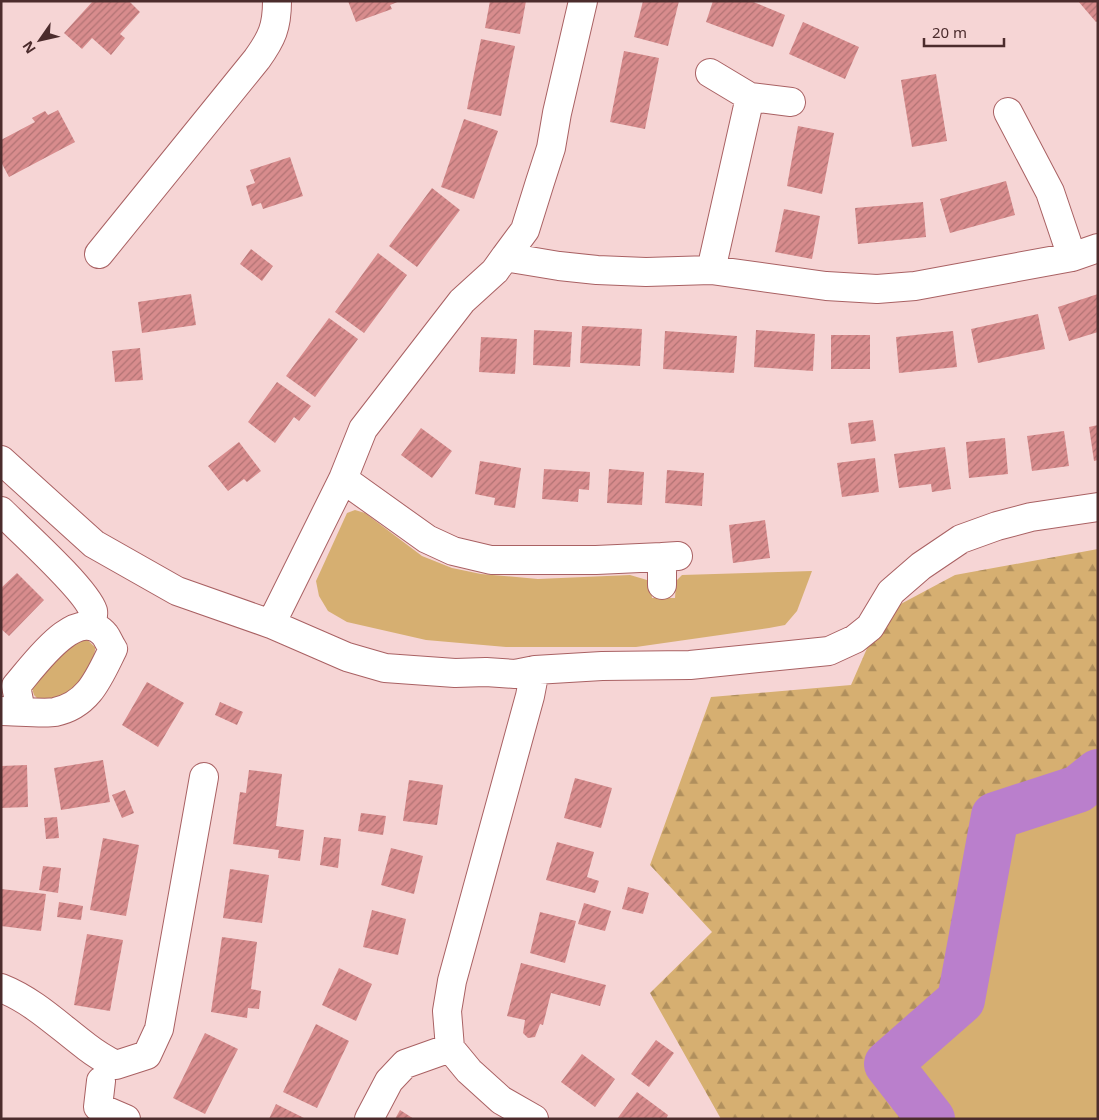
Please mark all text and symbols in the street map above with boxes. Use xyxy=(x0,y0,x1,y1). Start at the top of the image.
north arrow xyxy=(15,15,65,65)
scale bar xyxy=(924,15,1004,47)
text: 20 m xyxy=(932,22,967,42)
text: N xyxy=(18,38,40,58)

